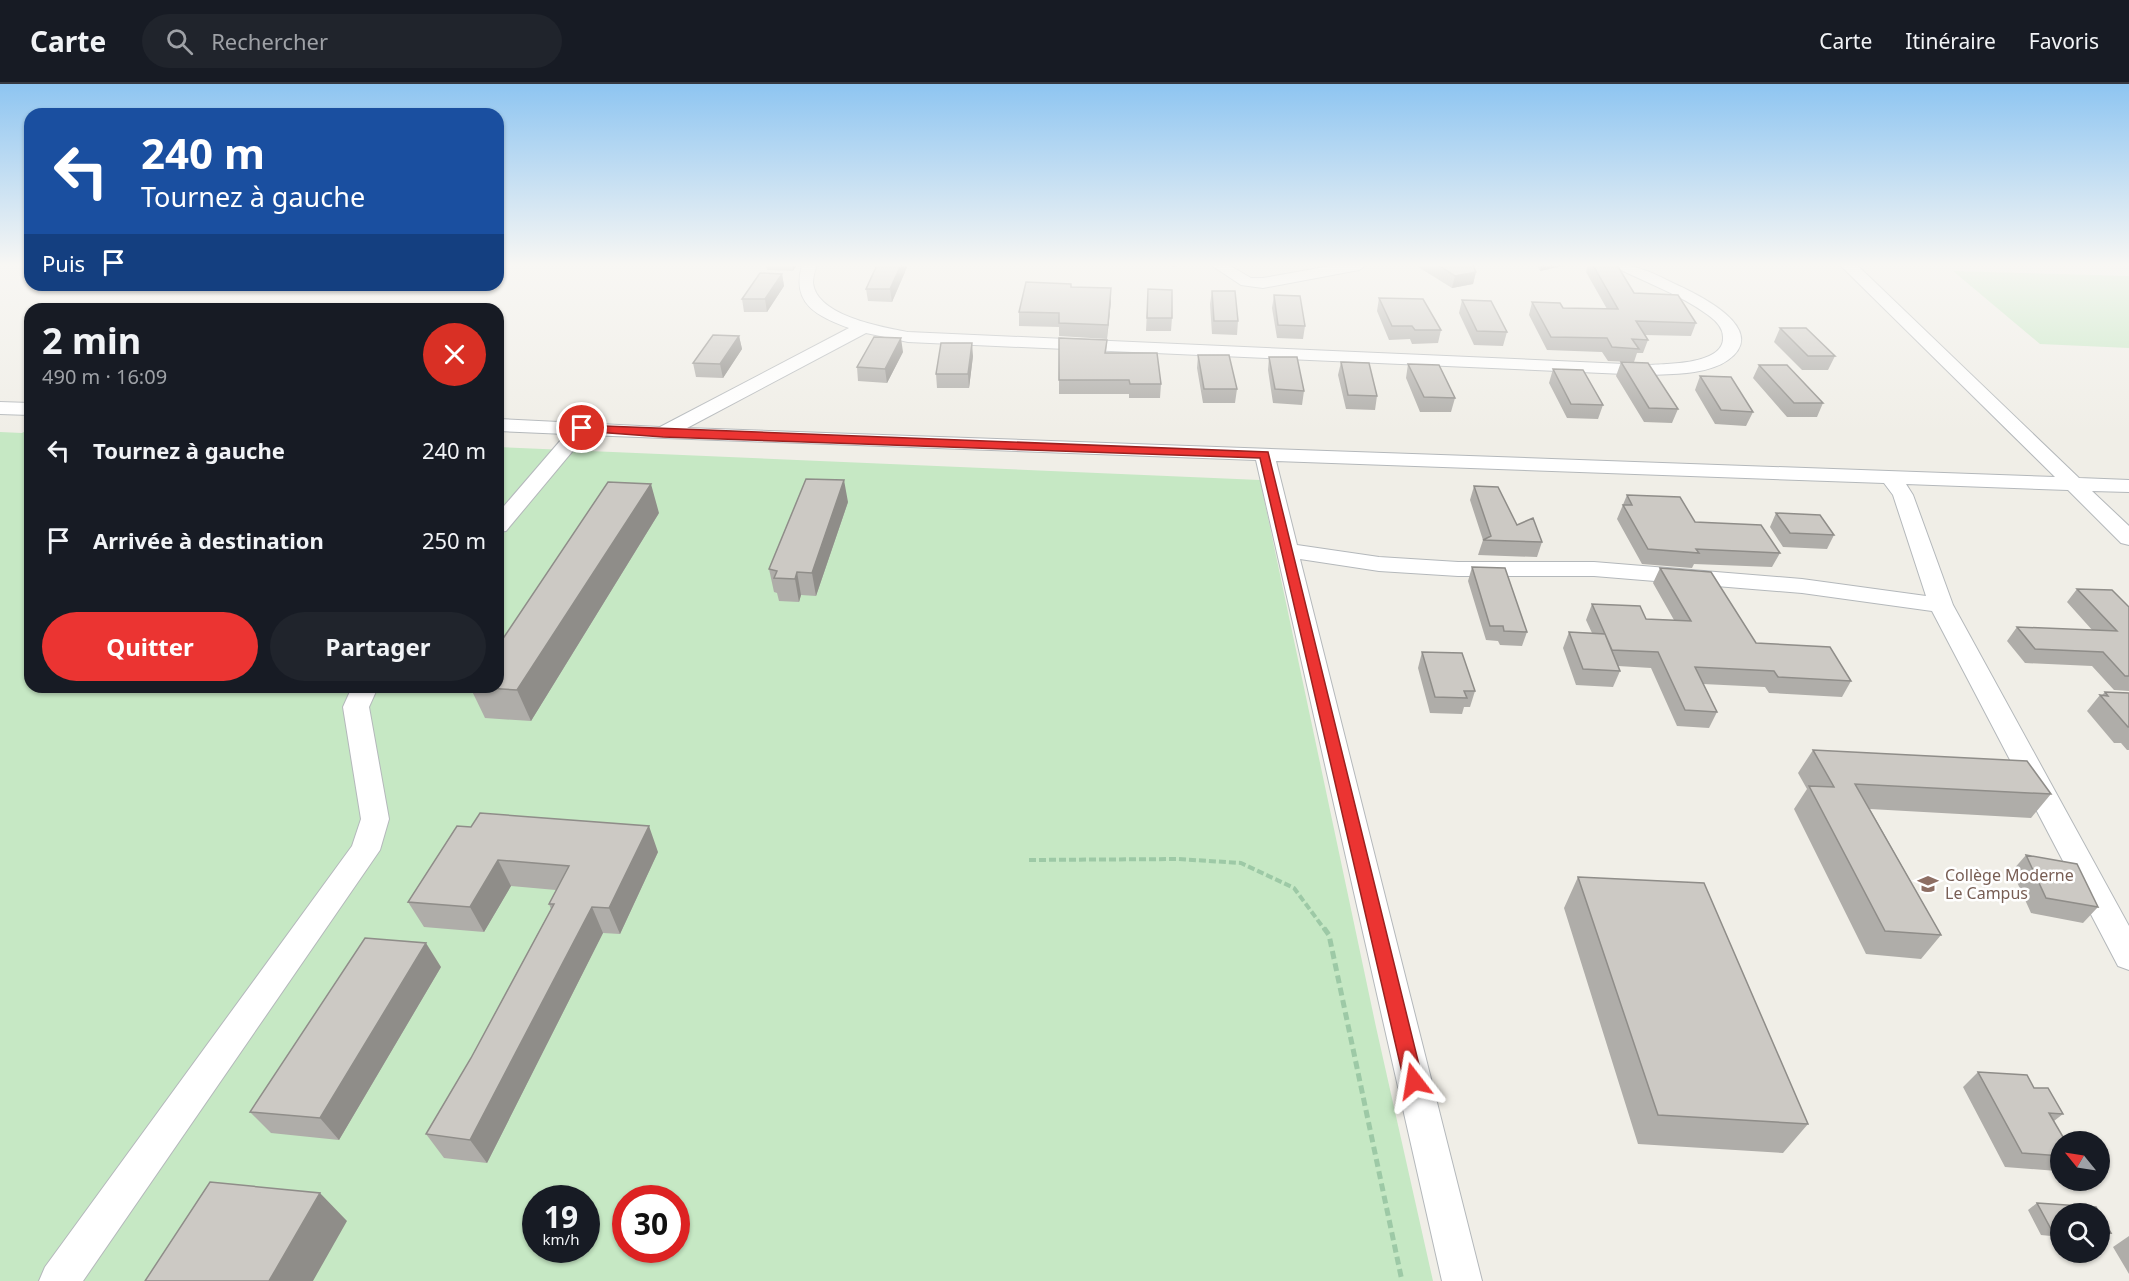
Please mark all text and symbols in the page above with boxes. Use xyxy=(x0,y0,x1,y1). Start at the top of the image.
search box xyxy=(142,14,562,68)
text: Carte xyxy=(30,22,106,60)
icon: search xyxy=(163,25,196,58)
text: Rechercher xyxy=(211,26,328,56)
text: Carte xyxy=(1819,27,1872,55)
text: Itinéraire xyxy=(1905,27,1996,55)
text: Favoris xyxy=(2029,27,2099,55)
text: 240 m xyxy=(141,124,265,181)
icon: left xyxy=(42,132,120,210)
text: Tournez à gauche xyxy=(141,178,365,215)
icon: arrive xyxy=(97,246,130,279)
text: Puis xyxy=(42,248,85,278)
text: 2 min xyxy=(42,316,141,365)
button: close xyxy=(423,323,486,386)
text: 490 m · 16:09 xyxy=(42,363,167,390)
pin xyxy=(556,402,607,453)
icon: arrive xyxy=(565,411,598,444)
icon: left xyxy=(42,434,75,467)
text: Tournez à gauche xyxy=(93,435,285,465)
text: 240 m xyxy=(422,435,486,465)
icon: arrive xyxy=(42,524,75,557)
text: Arrivée à destination xyxy=(93,525,324,555)
text: 250 m xyxy=(422,525,486,555)
button: Quitter xyxy=(42,612,258,681)
button: Partager xyxy=(270,612,486,681)
place label: Collège Moderne Le Campus xyxy=(1945,864,2074,904)
school or university icon: Collège Moderne Le Campus xyxy=(1916,872,1940,896)
position arrow xyxy=(1382,1049,1446,1113)
north arrow xyxy=(2050,1131,2110,1191)
map controls xyxy=(2050,1131,2110,1263)
speed limit sign: 30 xyxy=(612,1185,690,1263)
text: 19 xyxy=(544,1196,578,1237)
button: search xyxy=(2050,1203,2110,1263)
text: km/h xyxy=(543,1229,579,1249)

